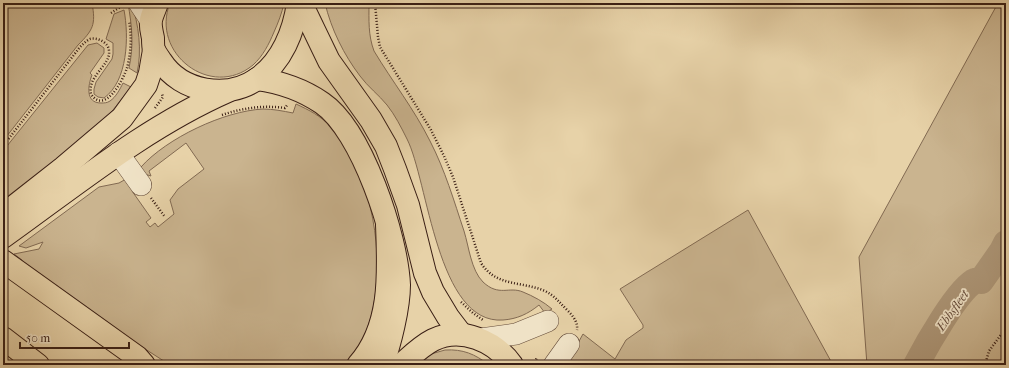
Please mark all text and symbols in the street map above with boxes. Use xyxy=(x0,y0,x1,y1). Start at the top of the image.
water label: Ebbsfleet xyxy=(932,286,972,334)
scale bar xyxy=(20,324,129,350)
text: 50 m xyxy=(26,331,50,345)

